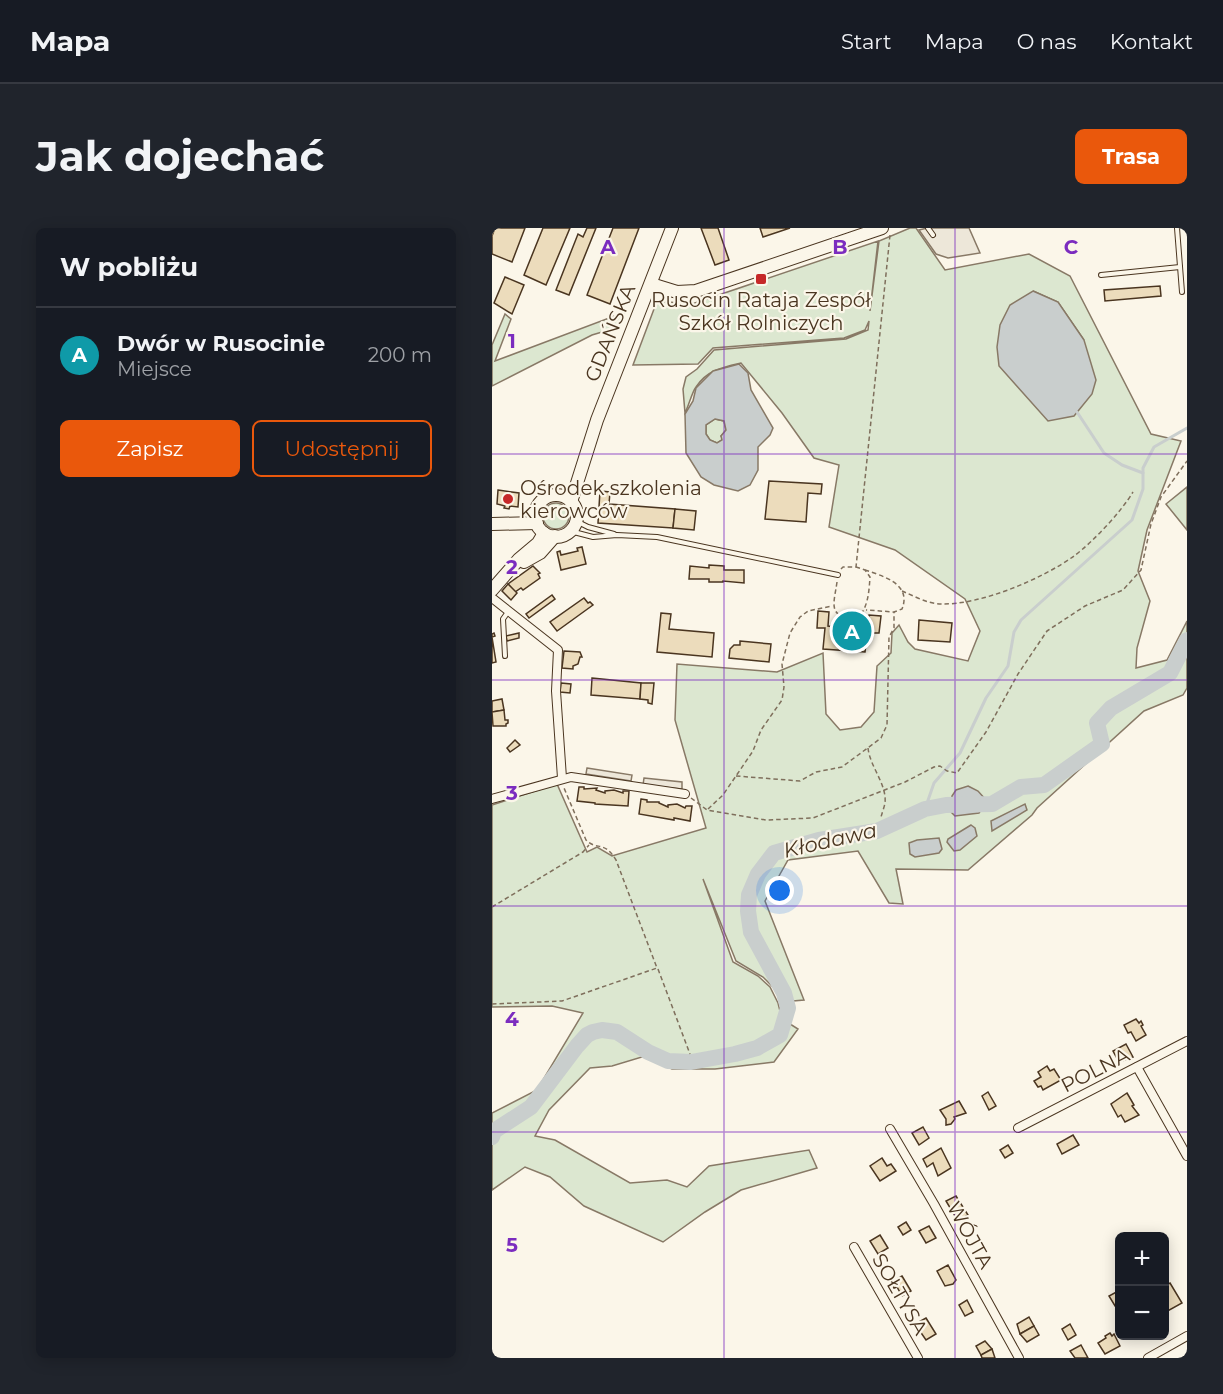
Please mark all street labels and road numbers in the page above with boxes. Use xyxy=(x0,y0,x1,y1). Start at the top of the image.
street label: GDAŃSKA xyxy=(580,280,641,385)
street label: POLNA xyxy=(1057,1042,1134,1097)
street label: WÓJTA xyxy=(942,1197,999,1273)
street label: SOŁTYSA xyxy=(867,1249,933,1339)

